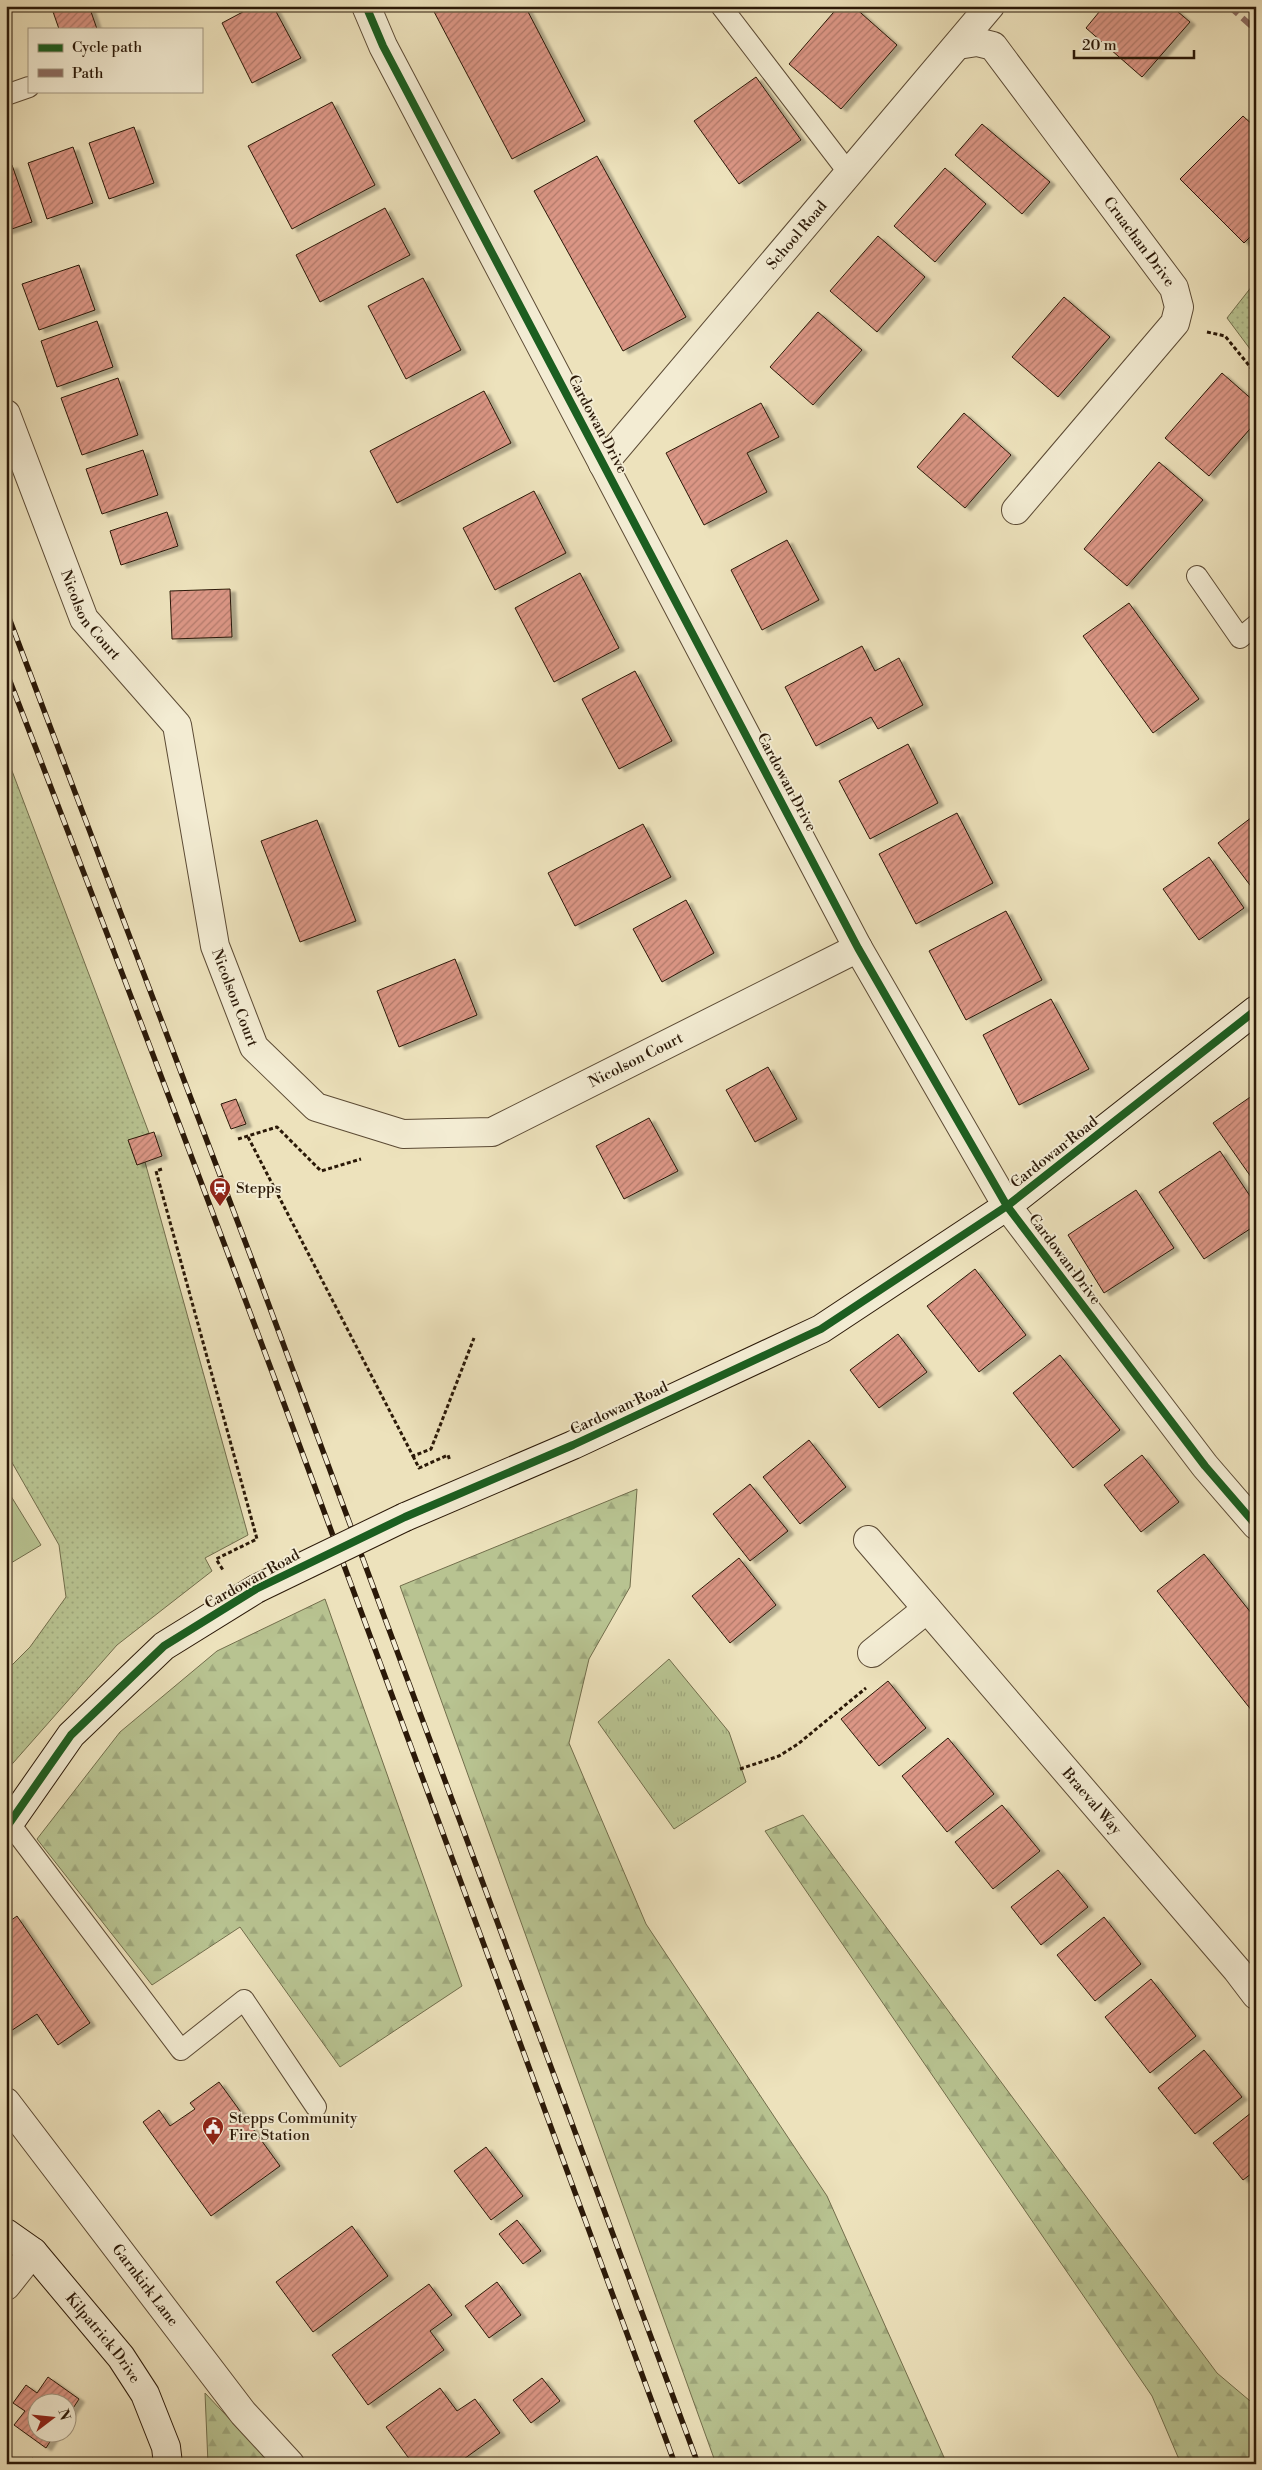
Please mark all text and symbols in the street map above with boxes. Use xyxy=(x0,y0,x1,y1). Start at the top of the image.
legend xyxy=(28,28,202,92)
scale bar xyxy=(1074,28,1194,60)
text: 20 m xyxy=(1082,36,1117,55)
text: Cycle path xyxy=(72,38,142,57)
text: Path xyxy=(72,64,104,83)
street label: Cruachan Drive xyxy=(1099,193,1179,291)
street label: School Road xyxy=(763,196,832,273)
street label: Cardowan Drive xyxy=(564,372,632,477)
street label: Nicolson Court xyxy=(56,567,125,665)
street label: Cardowan Drive xyxy=(753,730,821,835)
street label: Nicolson Court xyxy=(207,946,262,1050)
street label: Nicolson Court xyxy=(585,1028,687,1092)
street label: Cardowan Road xyxy=(1007,1112,1102,1192)
station icon: Stepps xyxy=(208,1176,232,1207)
place label: Stepps xyxy=(236,1179,281,1198)
street label: Cardowan Drive xyxy=(1024,1210,1105,1309)
street label: Cardowan Road xyxy=(567,1377,672,1439)
street label: Cardowan Road xyxy=(201,1545,304,1613)
street label: Braeval Way xyxy=(1057,1763,1126,1839)
place label: Stepps Community Fire Station xyxy=(229,2109,358,2145)
public building icon: Stepps Community Fire Station xyxy=(201,2115,225,2146)
street label: Garnkirk Lane xyxy=(108,2240,182,2330)
street label: Kilpatrick Drive xyxy=(61,2289,144,2387)
north arrow xyxy=(28,2392,78,2442)
text: N xyxy=(53,2407,74,2422)

